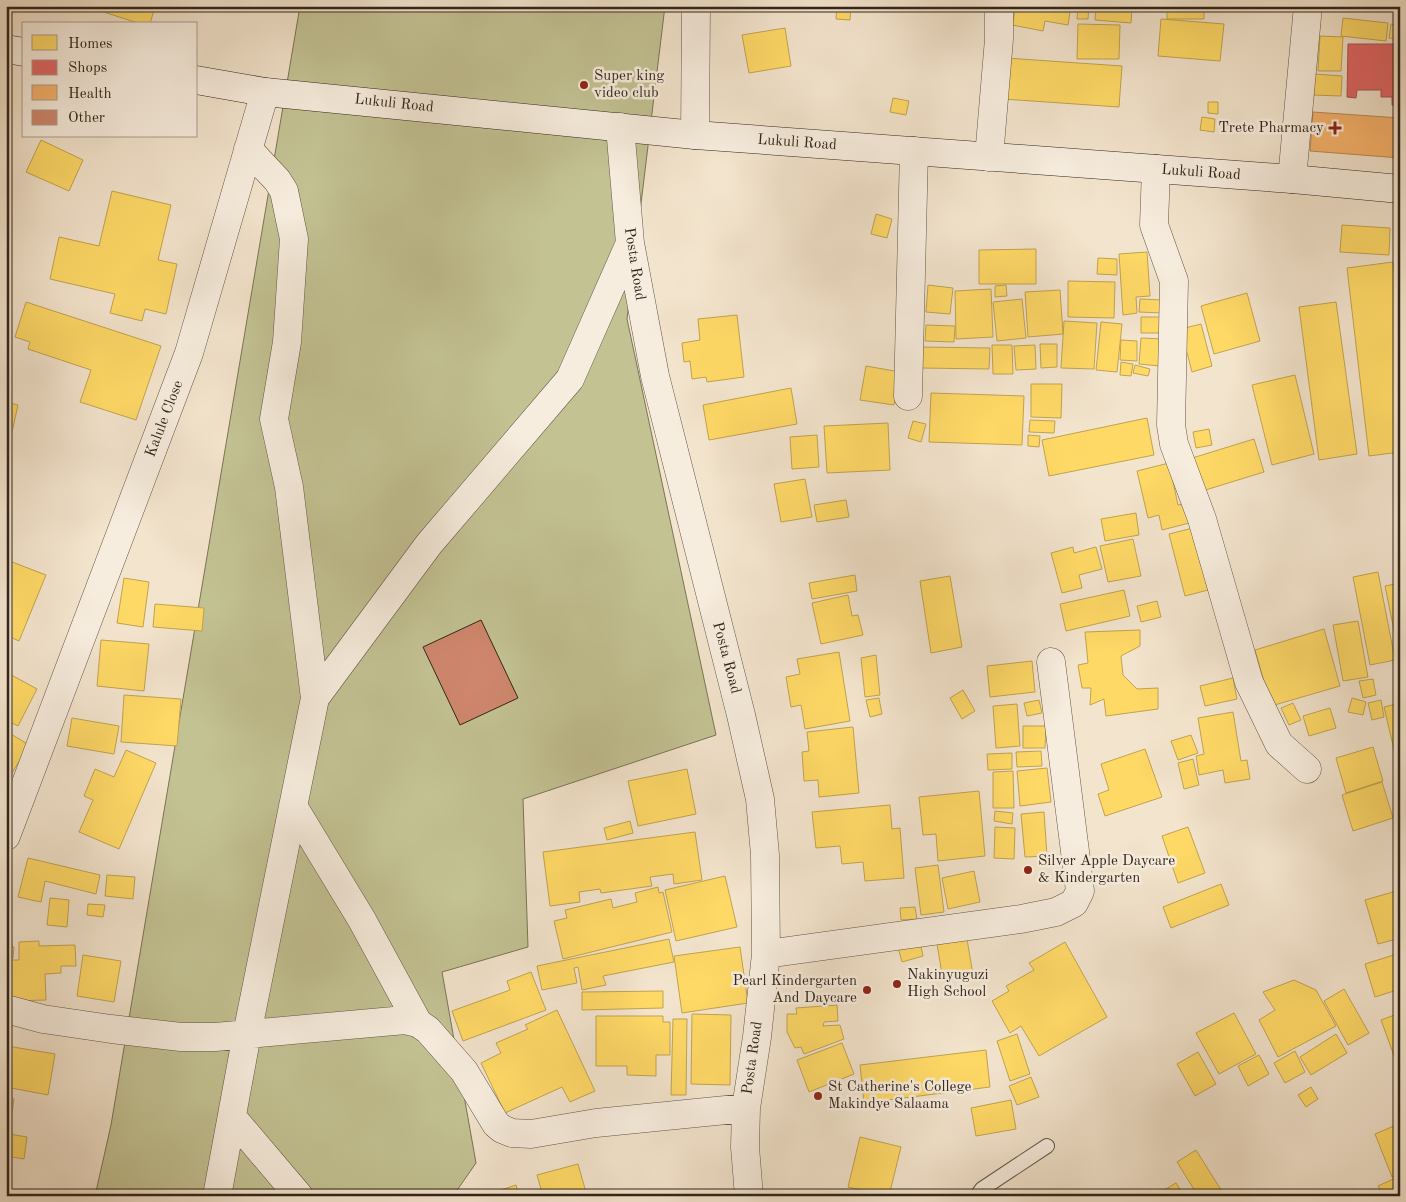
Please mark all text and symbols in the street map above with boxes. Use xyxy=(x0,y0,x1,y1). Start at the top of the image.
legend xyxy=(22,22,198,138)
text: Homes xyxy=(68,37,113,52)
text: Shops xyxy=(68,61,107,76)
place label: Super king video club xyxy=(594,69,664,101)
marker: Super king video club xyxy=(578,79,590,91)
text: Health xyxy=(68,87,112,102)
street label: Lukuli Road xyxy=(354,92,435,116)
text: Other xyxy=(68,111,105,126)
place label: Trete Pharmacy xyxy=(1218,121,1324,136)
marker: Trete Pharmacy xyxy=(1328,121,1342,135)
street label: Lukuli Road xyxy=(757,133,837,153)
street label: Lukuli Road xyxy=(1161,163,1241,183)
street label: Posta Road xyxy=(621,226,647,302)
street label: Kalule Close xyxy=(143,378,187,459)
street label: Posta Road xyxy=(709,620,743,696)
place label: Silver Apple Daycare & Kindergarten xyxy=(1038,854,1175,886)
marker: Silver Apple Daycare & Kindergarten xyxy=(1022,864,1034,876)
place label: Nakinyuguzi High School xyxy=(907,968,989,1000)
place label: Pearl Kindergarten And Daycare xyxy=(733,974,857,1006)
marker: Nakinyuguzi High School xyxy=(891,978,903,990)
marker: Pearl Kindergarten And Daycare xyxy=(861,984,873,996)
street label: Posta Road xyxy=(740,1020,766,1096)
place label: St Catherine's College Makindye Salaama xyxy=(828,1080,972,1112)
marker: St Catherine's College Makindye Salaama xyxy=(812,1090,824,1102)

